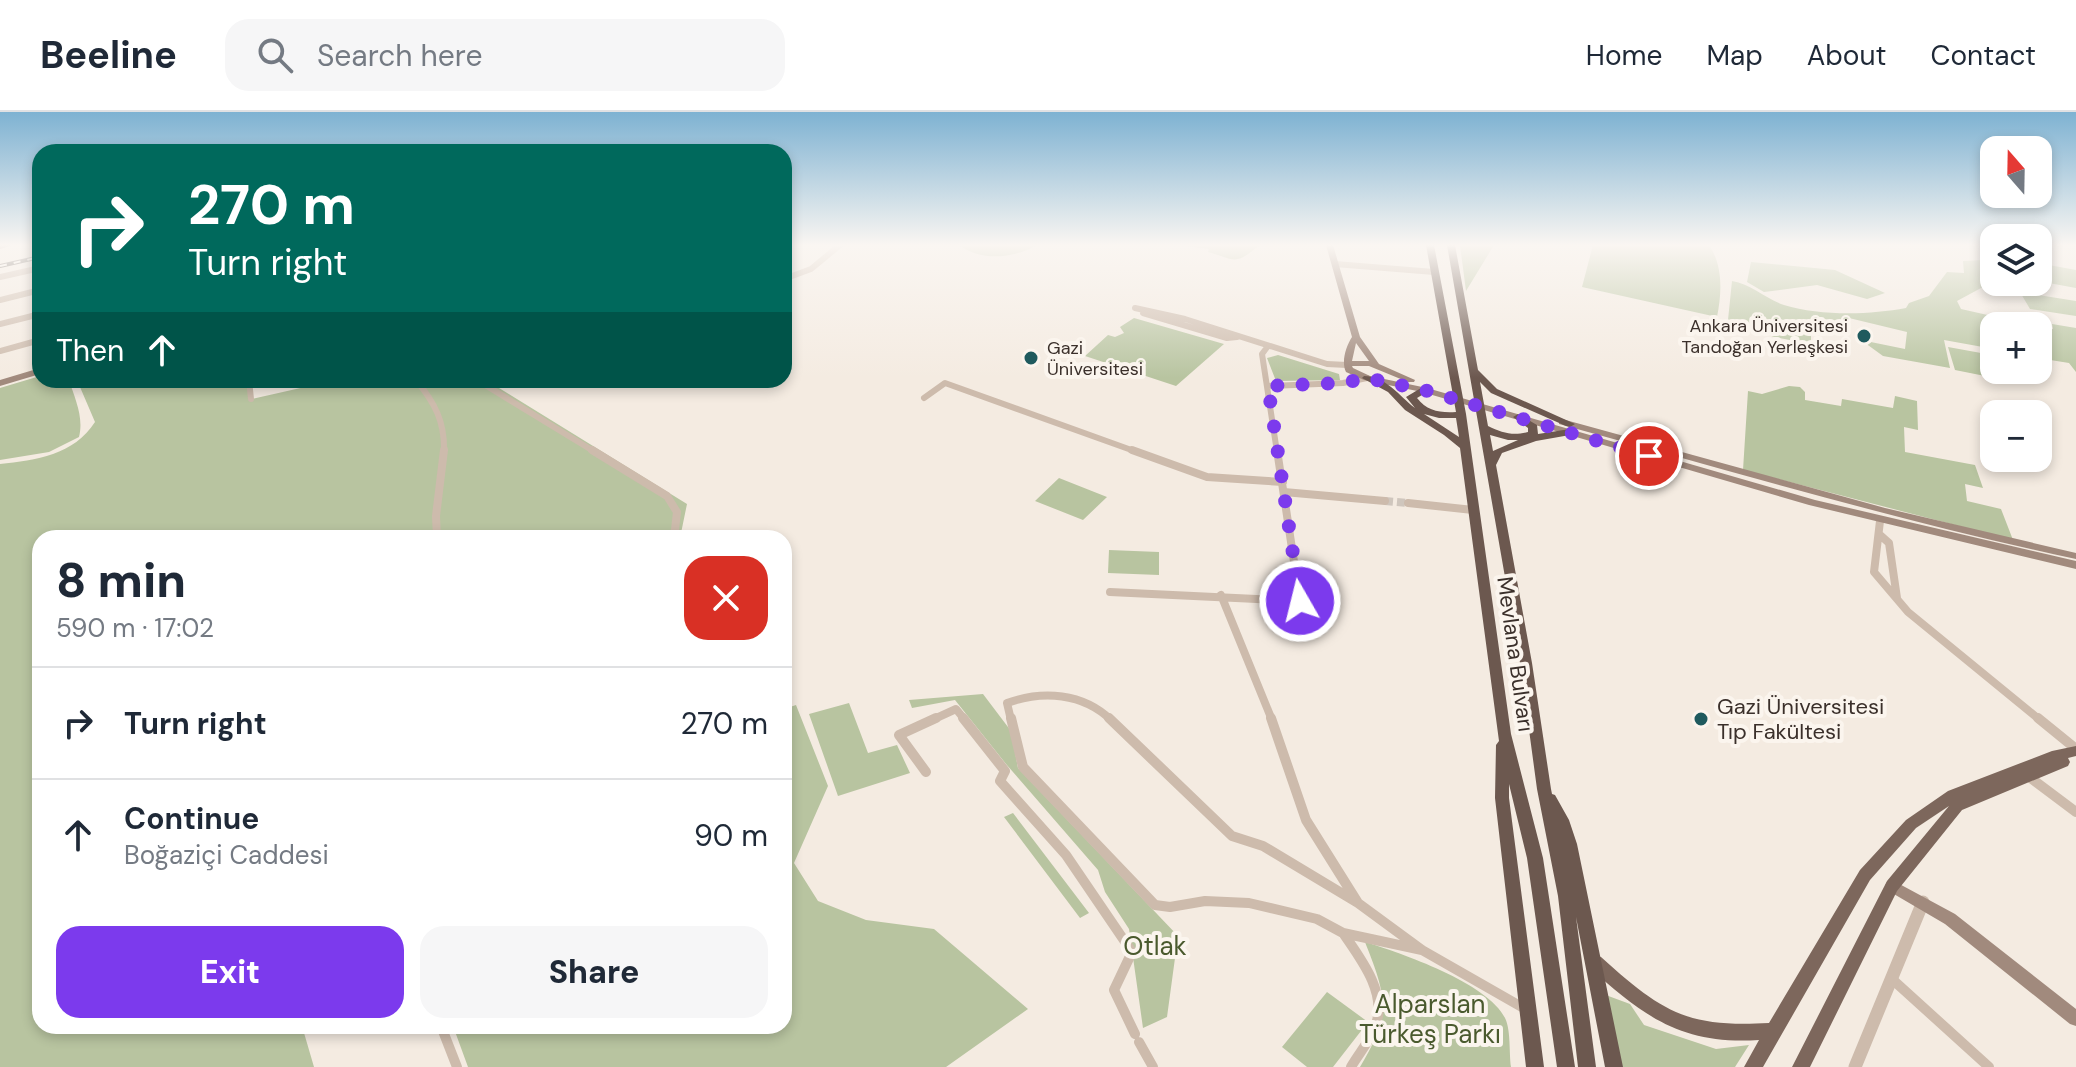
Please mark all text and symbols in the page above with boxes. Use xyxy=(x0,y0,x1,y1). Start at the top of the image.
search box xyxy=(225,19,785,91)
text: Beeline xyxy=(40,30,177,80)
icon: search xyxy=(253,33,297,77)
text: Search here xyxy=(317,36,482,75)
text: Home xyxy=(1586,37,1662,74)
text: Map xyxy=(1706,37,1763,74)
text: About xyxy=(1807,37,1886,74)
text: Contact xyxy=(1930,37,2036,74)
north arrow xyxy=(1980,136,2052,208)
map controls xyxy=(1980,136,2052,472)
text: 270 m xyxy=(188,168,355,241)
icon: right xyxy=(56,176,160,280)
button: layers xyxy=(1980,224,2052,296)
text: Turn right xyxy=(188,239,347,286)
button: + xyxy=(1980,312,2052,384)
place label: Ankara Üniversitesi Tandoğan Yerleşkesi xyxy=(1682,314,1848,359)
marker: Ankara Üniversitesi Tandoğan Yerleşkesi xyxy=(1855,327,1873,345)
icon: ahead xyxy=(140,328,184,372)
text: Then xyxy=(56,331,124,370)
place label: Gazi Üniversitesi xyxy=(1047,336,1143,381)
marker: Gazi Üniversitesi xyxy=(1022,349,1040,367)
button: − xyxy=(1980,400,2052,472)
pin xyxy=(1615,422,1683,490)
icon: arrive xyxy=(1627,434,1671,478)
text: 8 min xyxy=(56,549,186,612)
button: close xyxy=(684,556,768,640)
position arrow xyxy=(1258,559,1342,643)
street label: Mevlana Bulvarı xyxy=(1490,575,1541,733)
text: 590 m · 17:02 xyxy=(56,611,214,645)
place label: Gazi Üniversitesi Tıp Fakültesi xyxy=(1717,692,1884,746)
icon: right xyxy=(56,701,100,745)
text: Turn right xyxy=(124,704,267,743)
text: 270 m xyxy=(680,704,768,743)
marker: Gazi Üniversitesi Tıp Fakültesi xyxy=(1692,710,1710,728)
text: Continue xyxy=(124,799,259,838)
icon: ahead xyxy=(56,813,100,857)
text: 90 m xyxy=(694,816,768,855)
text: Boğaziçi Caddesi xyxy=(124,838,329,872)
button: Exit xyxy=(56,926,404,1018)
button: Share xyxy=(420,926,768,1018)
park label: Otlak xyxy=(1123,929,1187,963)
park label: Alparslan Türkeş Parkı xyxy=(1359,987,1501,1051)

